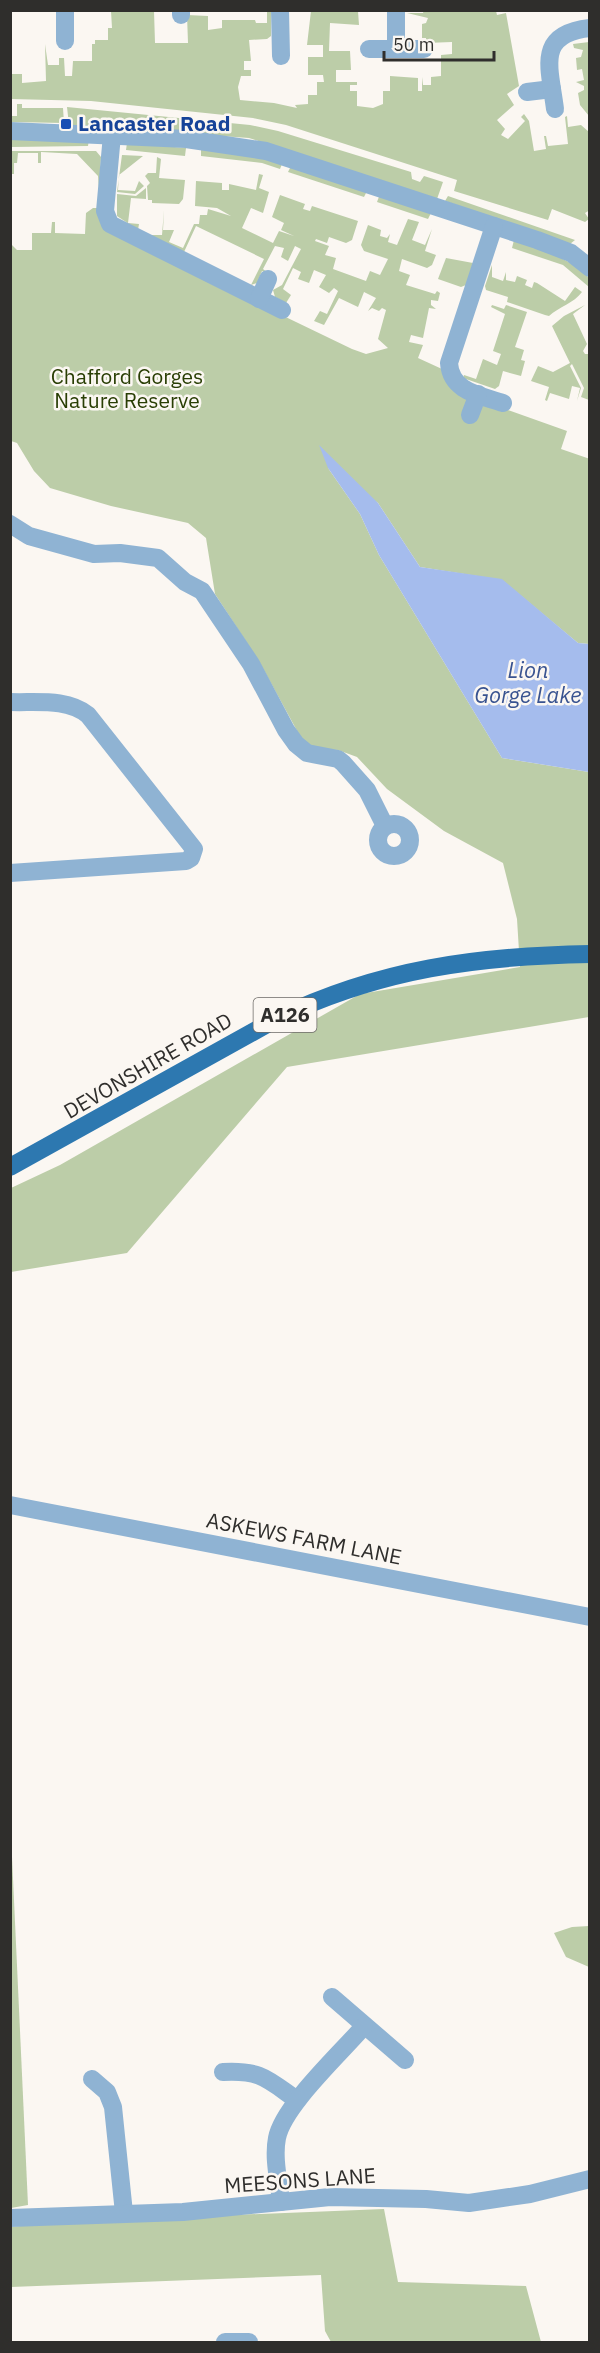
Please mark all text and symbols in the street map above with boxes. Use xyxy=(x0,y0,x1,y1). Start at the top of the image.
scale bar xyxy=(384,24,494,62)
text: 50 m xyxy=(393,33,435,56)
place label: Lancaster Road xyxy=(78,109,231,137)
marker: Lancaster Road xyxy=(59,117,73,131)
park label: Chafford Gorges Nature Reserve xyxy=(51,362,203,414)
water label: Lion Gorge Lake xyxy=(474,655,582,709)
road number: A126 xyxy=(254,998,316,1032)
street label: DEVONSHIRE ROAD xyxy=(58,1006,237,1125)
street label: ASKEWS FARM LANE xyxy=(204,1505,404,1571)
street label: MEESONS LANE xyxy=(223,2161,377,2199)

